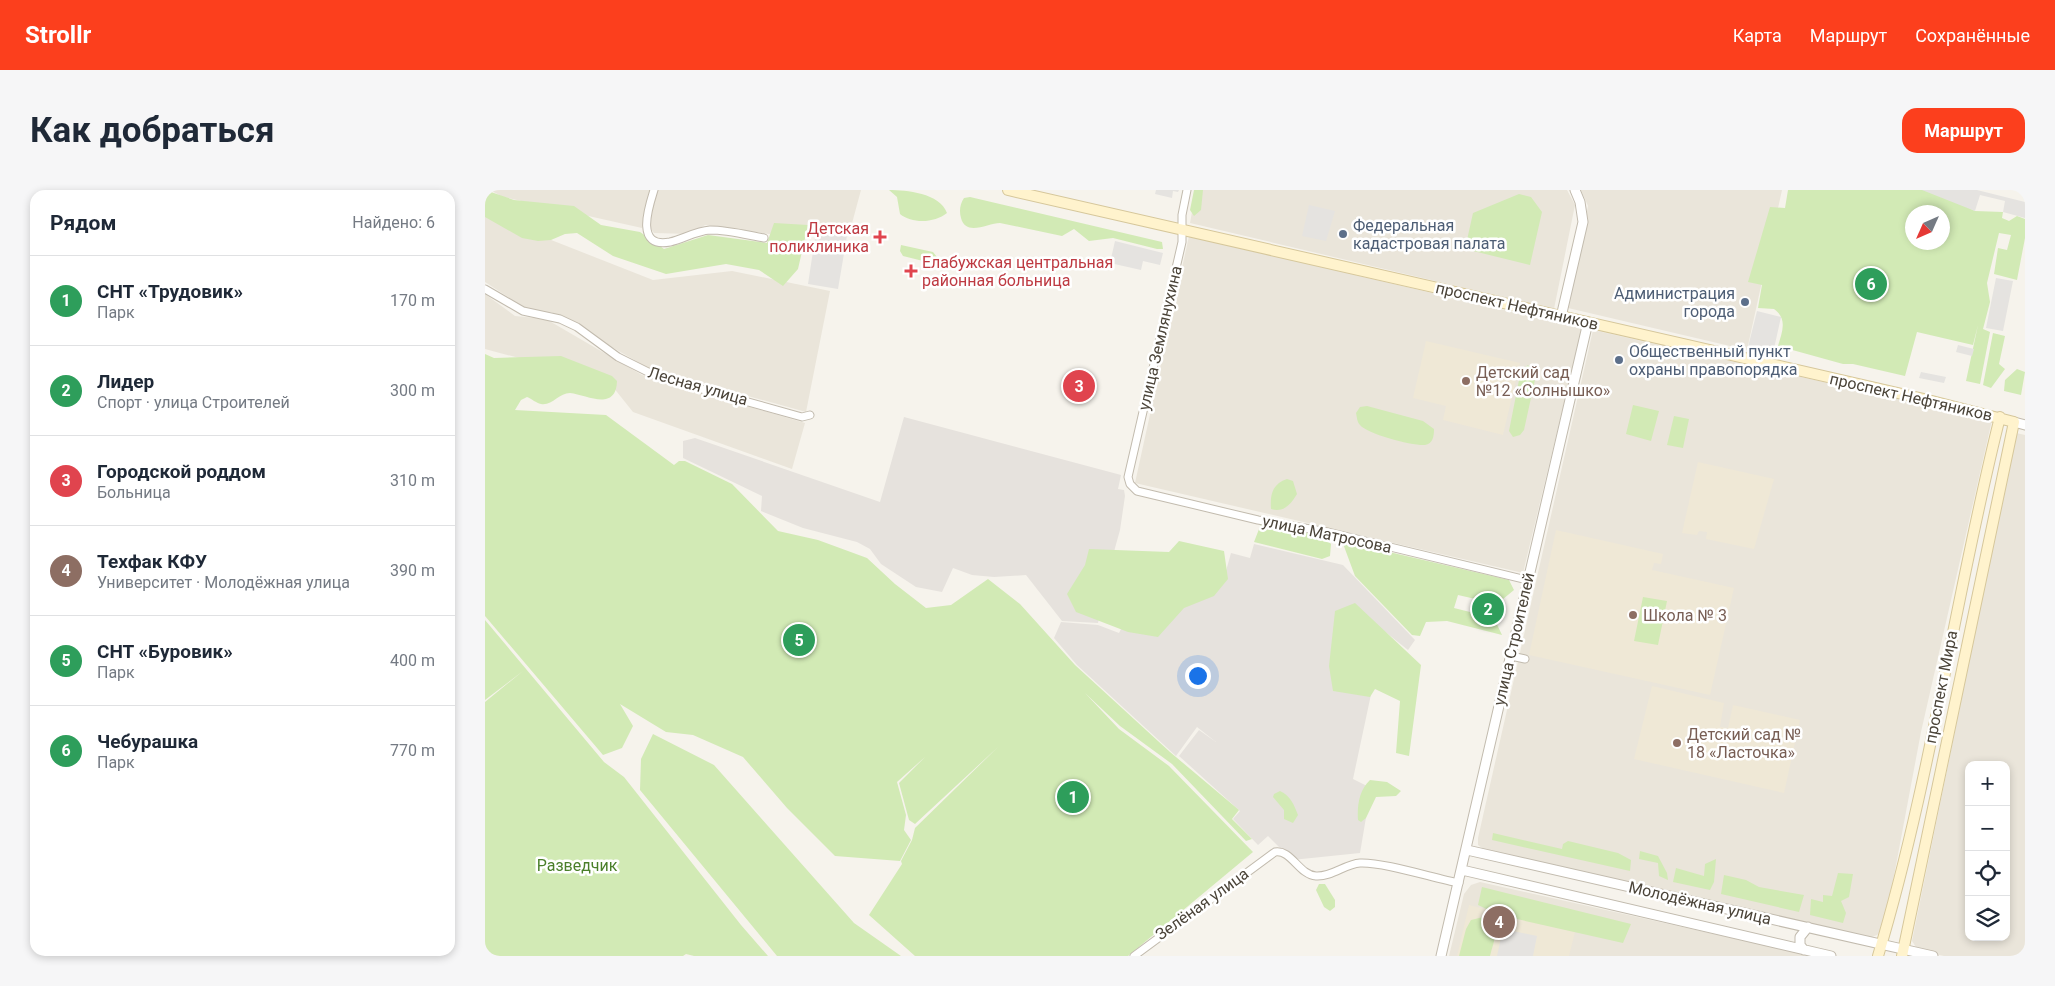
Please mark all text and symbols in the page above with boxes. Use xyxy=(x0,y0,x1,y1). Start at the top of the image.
text: Strollr xyxy=(25,21,91,49)
text: Карта xyxy=(1733,25,1782,46)
text: Маршрут xyxy=(1810,25,1887,46)
text: Сохранённые xyxy=(1915,25,2030,46)
button: Маршрут xyxy=(1902,108,2025,153)
text: Как добраться xyxy=(30,110,275,151)
north arrow xyxy=(1905,205,1950,250)
text: Рядом xyxy=(50,211,116,235)
text: Найдено: 6 xyxy=(352,213,435,232)
place label: Федеральная кадастровая палата xyxy=(1353,216,1506,253)
place label: Детская поликлиника xyxy=(769,219,869,256)
marker: Федеральная кадастровая палата xyxy=(1337,228,1349,240)
marker: Детская поликлиника xyxy=(873,230,887,244)
place label: Елабужская центральная районная больница xyxy=(922,253,1113,290)
marker: Елабужская центральная районная больница xyxy=(904,264,918,278)
street label: улица Землянухина xyxy=(1134,264,1186,412)
pin: 6 xyxy=(1855,265,1887,303)
street label: проспект Нефтяников xyxy=(1434,278,1600,334)
text: СНТ «Трудовик» xyxy=(97,280,243,303)
place label: Администрация города xyxy=(1614,284,1735,321)
text: 1 xyxy=(61,291,71,310)
text: 170 m xyxy=(390,291,435,310)
marker: Администрация города xyxy=(1739,296,1751,308)
text: Парк xyxy=(97,303,135,322)
place label: Общественный пункт охраны правопорядка xyxy=(1629,342,1798,379)
marker: Общественный пункт охраны правопорядка xyxy=(1613,354,1625,366)
street label: Лесная улица xyxy=(646,363,750,409)
place label: Детский сад №12 «Солнышко» xyxy=(1476,363,1610,400)
pin: 3 xyxy=(1063,367,1095,405)
street label: проспект Нефтяников xyxy=(1828,369,1994,425)
text: Лидер xyxy=(97,370,154,393)
marker: Детский сад №12 «Солнышко» xyxy=(1460,375,1472,387)
text: 2 xyxy=(61,381,71,400)
text: 300 m xyxy=(390,381,435,400)
text: Спорт · улица Строителей xyxy=(97,393,290,412)
text: Городской роддом xyxy=(97,460,266,483)
text: 3 xyxy=(61,471,71,490)
text: 310 m xyxy=(390,471,435,490)
text: Больница xyxy=(97,483,171,502)
street label: улица Матросова xyxy=(1261,511,1393,557)
text: Техфак КФУ xyxy=(97,550,207,573)
text: 4 xyxy=(61,561,71,580)
text: 390 m xyxy=(390,561,435,580)
street label: улица Строителей xyxy=(1489,571,1539,707)
text: Университет · Молодёжная улица xyxy=(97,573,350,592)
pin: 2 xyxy=(1472,590,1504,628)
place label: Школа № 3 xyxy=(1643,606,1727,625)
marker: Школа № 3 xyxy=(1627,609,1639,621)
pin: 5 xyxy=(783,621,815,659)
street label: проспект Мира xyxy=(1921,629,1961,745)
text: СНТ «Буровик» xyxy=(97,640,233,663)
text: 5 xyxy=(61,651,71,670)
text: 400 m xyxy=(390,651,435,670)
text: Парк xyxy=(97,663,135,682)
your location xyxy=(1185,663,1211,689)
place label: Детский сад № 18 «Ласточка» xyxy=(1687,725,1801,762)
text: Чебурашка xyxy=(97,730,198,753)
marker: Детский сад № 18 «Ласточка» xyxy=(1671,737,1683,749)
text: 6 xyxy=(61,741,71,760)
text: 770 m xyxy=(390,741,435,760)
text: Парк xyxy=(97,753,135,772)
map controls xyxy=(1965,761,2010,941)
button: + xyxy=(1965,761,2010,806)
pin: 1 xyxy=(1057,778,1089,816)
button: − xyxy=(1965,806,2010,851)
button: locate xyxy=(1965,851,2010,896)
park label: Разведчик xyxy=(537,856,618,875)
street label: Зелёная улица xyxy=(1152,864,1252,944)
street label: Молодёжная улица xyxy=(1627,877,1773,929)
button: layers xyxy=(1965,896,2010,941)
pin: 4 xyxy=(1483,903,1515,941)

